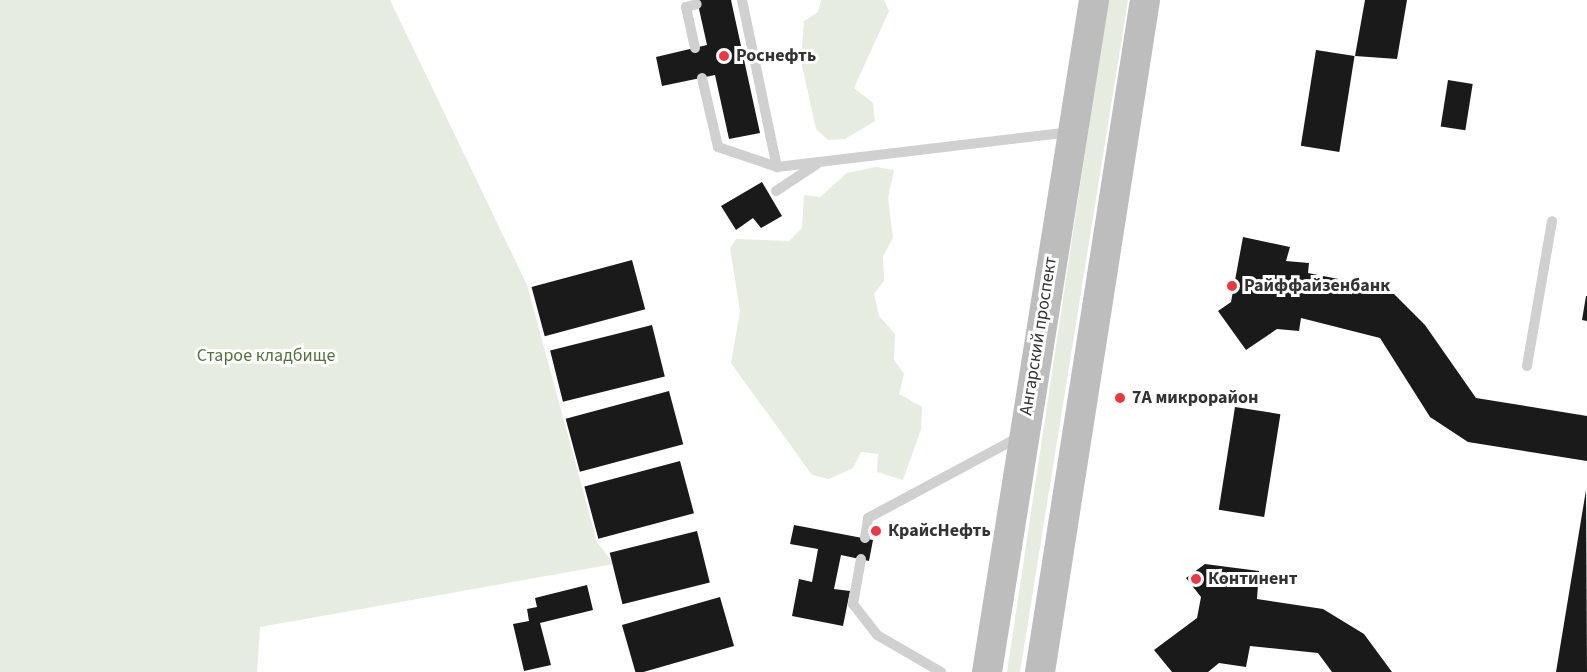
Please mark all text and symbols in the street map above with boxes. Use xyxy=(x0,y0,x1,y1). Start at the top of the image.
place label: Роснефть xyxy=(736,45,816,67)
marker: Роснефть xyxy=(717,49,731,63)
street label: Ангарский проспект xyxy=(1016,255,1062,417)
place label: Райффайзенбанк xyxy=(1244,275,1390,297)
marker: Райффайзенбанк xyxy=(1225,279,1239,293)
park label: Старое кладбище xyxy=(197,345,335,367)
place label: 7А микрорайон xyxy=(1132,387,1259,409)
marker: 7А микрорайон xyxy=(1113,391,1127,405)
place label: КрайсНефть xyxy=(888,520,991,542)
marker: КрайсНефть xyxy=(869,524,883,538)
place label: Континент xyxy=(1208,568,1298,590)
marker: Континент xyxy=(1189,572,1203,586)

